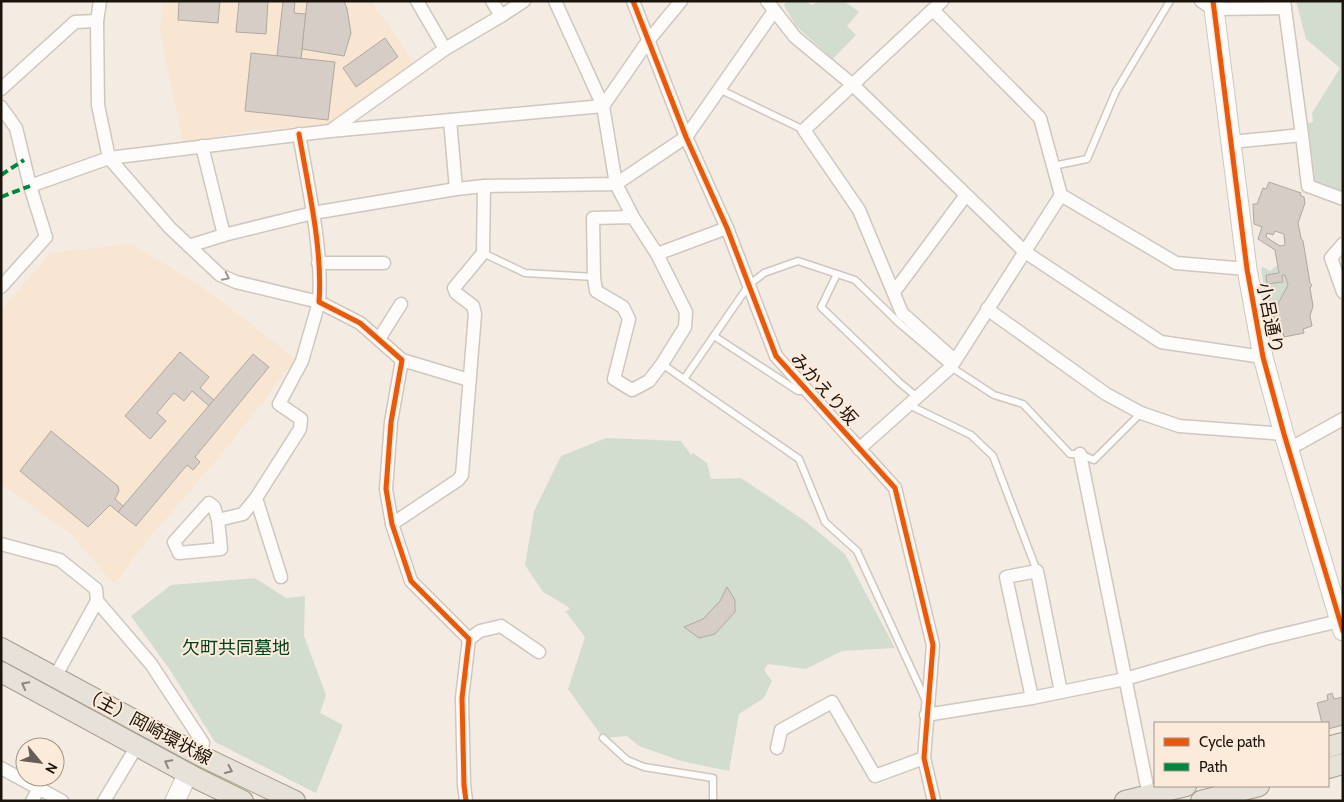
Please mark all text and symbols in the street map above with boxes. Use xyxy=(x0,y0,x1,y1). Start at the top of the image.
one-way arrow xyxy=(221,271,230,281)
street label: 小呂通り xyxy=(1252,281,1288,355)
street label: みかえり坂 xyxy=(786,348,862,430)
park label: 欠町共同墓地 xyxy=(182,637,290,659)
one-way arrow xyxy=(22,682,31,692)
street label: （主）岡崎環状線 xyxy=(78,682,216,770)
legend xyxy=(1154,722,1329,787)
text: Cycle path xyxy=(1199,733,1265,751)
north arrow xyxy=(15,737,65,787)
text: Path xyxy=(1199,758,1228,776)
one-way arrow xyxy=(165,759,174,769)
text: N xyxy=(41,760,62,777)
one-way arrow xyxy=(224,763,233,773)

